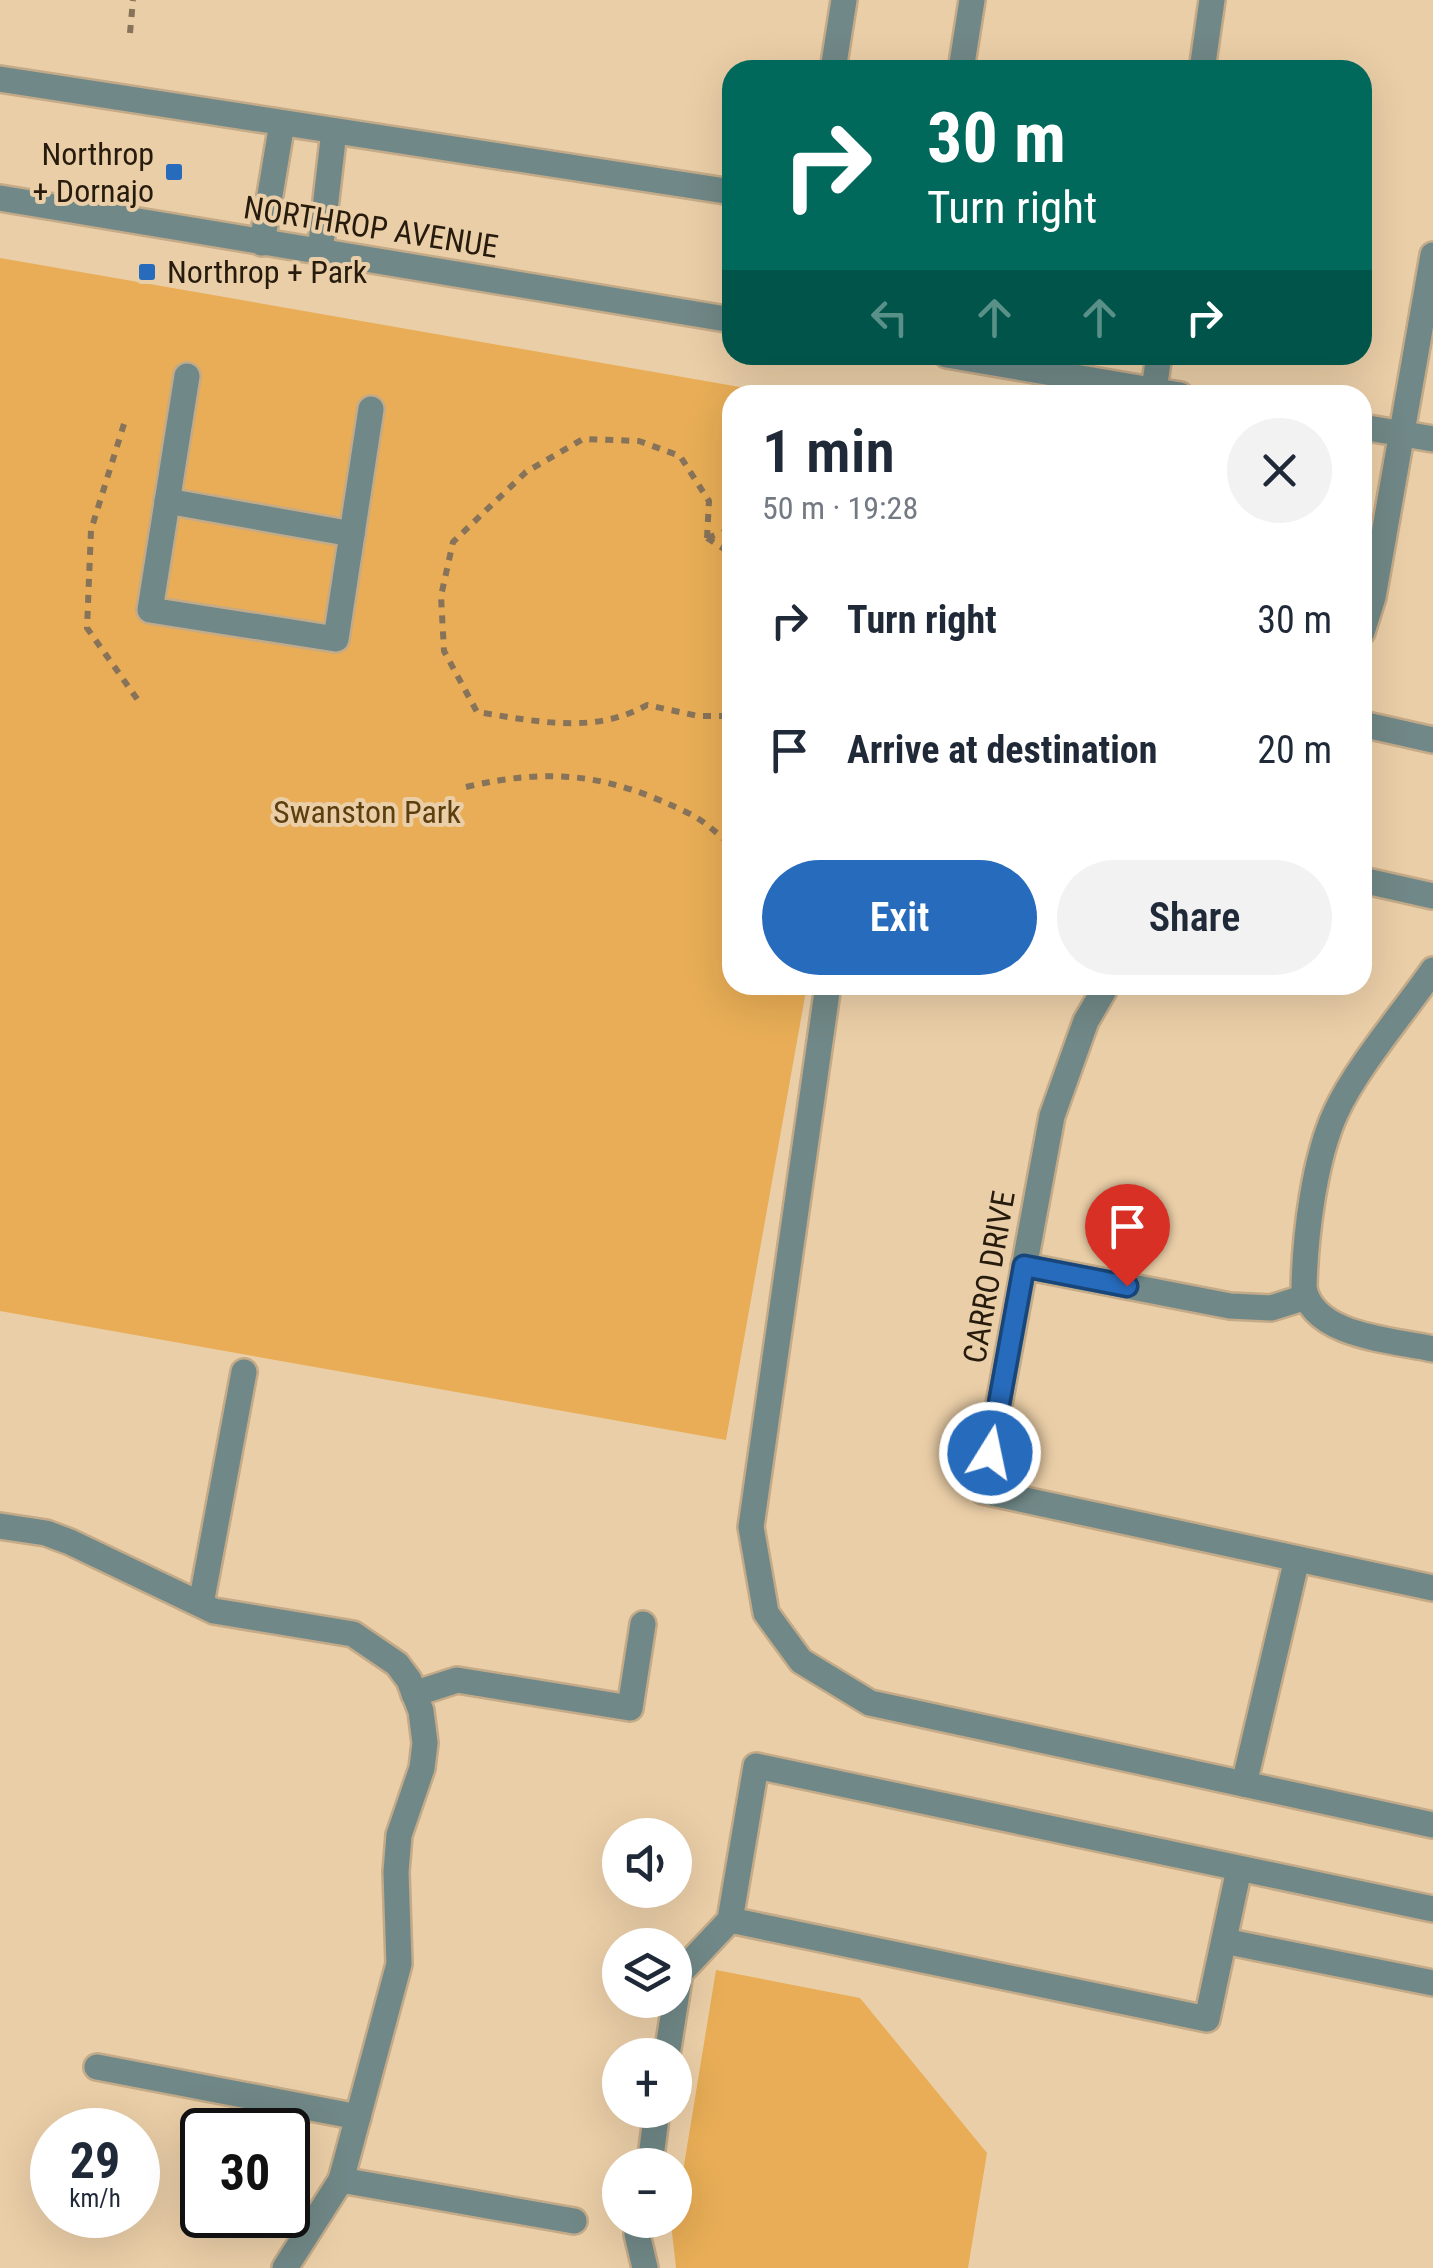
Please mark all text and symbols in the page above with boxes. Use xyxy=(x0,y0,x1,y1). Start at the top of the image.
text: 30 m xyxy=(927,97,1066,179)
icon: right xyxy=(762,100,892,230)
place label: Northrop + Dornajo xyxy=(33,135,154,210)
marker: Northrop + Dornajo xyxy=(163,161,185,183)
text: Turn right xyxy=(927,181,1097,234)
street label: NORTHROP AVENUE xyxy=(241,188,501,266)
place label: Northrop + Park xyxy=(167,253,368,291)
marker: Northrop + Park xyxy=(136,261,158,283)
icon: left xyxy=(862,290,917,345)
icon: ahead xyxy=(967,290,1022,345)
icon: ahead xyxy=(1072,290,1127,345)
icon: right xyxy=(1177,290,1232,345)
text: 1 min xyxy=(762,416,895,487)
button: close xyxy=(1227,418,1332,523)
text: 50 m · 19:28 xyxy=(762,489,918,527)
icon: right xyxy=(762,593,817,648)
text: Turn right xyxy=(847,598,997,642)
text: 30 m xyxy=(1257,598,1332,642)
icon: arrive xyxy=(762,723,817,778)
text: Arrive at destination xyxy=(847,728,1157,772)
text: 20 m xyxy=(1257,728,1332,772)
park label: Swanston Park xyxy=(273,793,462,831)
button: Exit xyxy=(762,860,1037,975)
button: Share xyxy=(1057,860,1332,975)
pin xyxy=(1085,1184,1170,1287)
street label: CARRO DRIVE xyxy=(955,1188,1023,1366)
icon: arrive xyxy=(1100,1199,1155,1254)
position arrow xyxy=(938,1401,1042,1505)
map controls xyxy=(602,1818,692,2238)
button: sound xyxy=(602,1818,692,1908)
button: layers xyxy=(602,1928,692,2018)
button: + xyxy=(602,2038,692,2128)
speed limit sign: 30 xyxy=(180,2108,310,2238)
text: 29 xyxy=(70,2132,120,2190)
button: − xyxy=(602,2148,692,2238)
text: km/h xyxy=(69,2184,121,2213)

